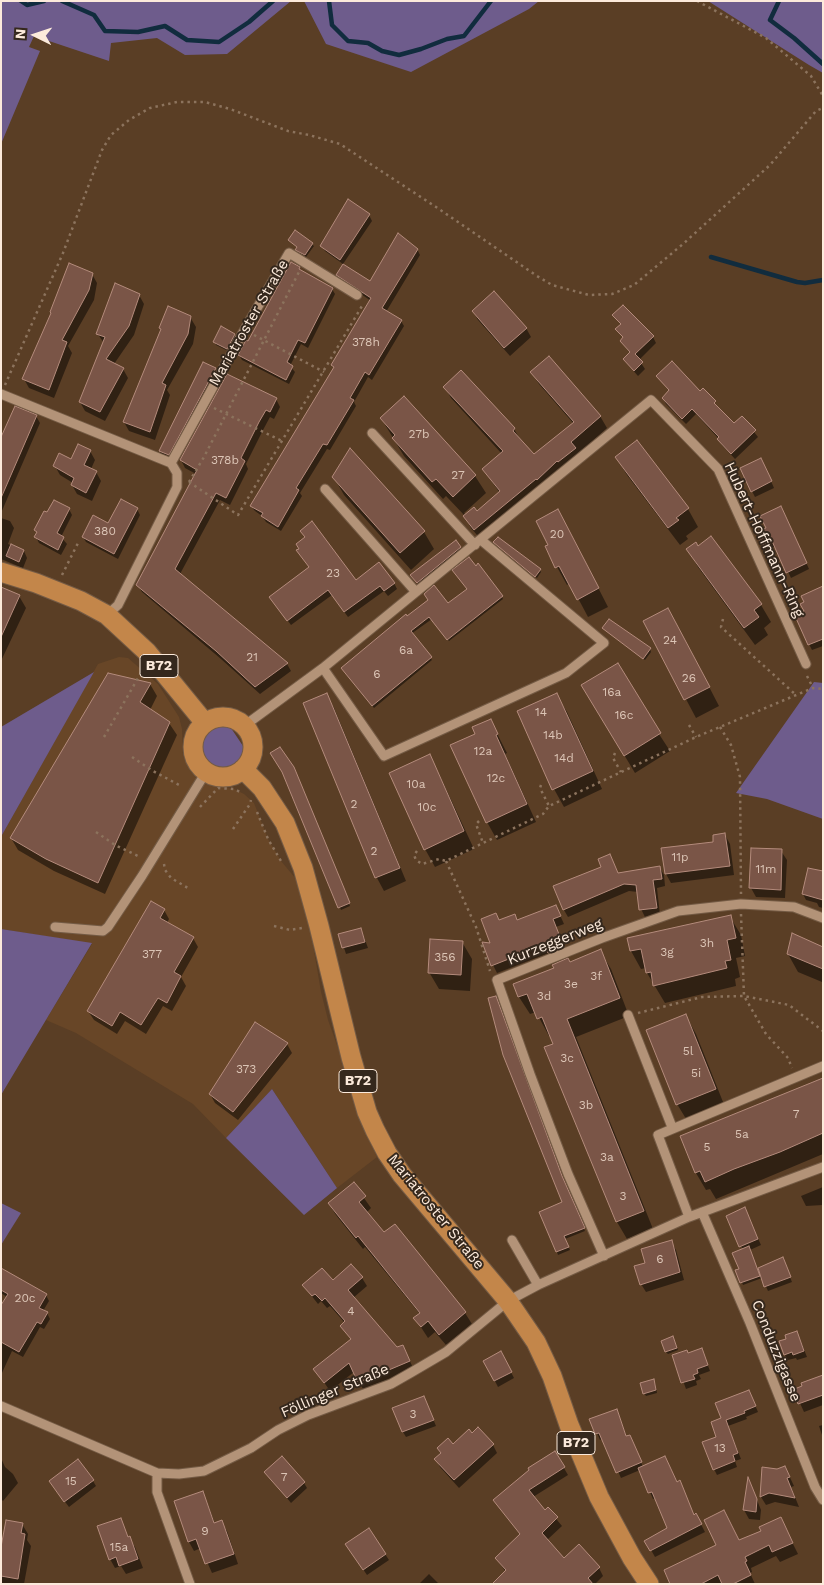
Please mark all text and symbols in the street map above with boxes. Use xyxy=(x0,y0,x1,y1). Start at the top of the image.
north arrow xyxy=(10,10,60,60)
text: N xyxy=(12,28,28,40)
street label: Mariatroster Straße xyxy=(205,257,293,389)
house number: 378h xyxy=(352,335,380,349)
house number: 27b xyxy=(408,427,430,441)
house number: 378b xyxy=(211,453,239,467)
street label: Hubert-Hoffmann-Ring xyxy=(720,459,808,621)
house number: 27 xyxy=(451,468,465,482)
house number: 380 xyxy=(94,524,116,538)
house number: 20 xyxy=(550,527,564,541)
house number: 23 xyxy=(326,566,340,580)
house number: 24 xyxy=(663,633,677,647)
house number: 6a xyxy=(399,643,413,657)
house number: 21 xyxy=(246,650,258,664)
road number: B72 xyxy=(140,654,178,678)
house number: 6 xyxy=(373,667,381,681)
house number: 26 xyxy=(682,671,696,685)
house number: 16a xyxy=(603,685,621,699)
house number: 14 xyxy=(535,705,547,719)
house number: 16c xyxy=(615,708,633,722)
house number: 14b xyxy=(543,728,563,742)
house number: 12a xyxy=(474,744,492,758)
house number: 14d xyxy=(554,751,574,765)
house number: 12c xyxy=(487,771,505,785)
house number: 10a xyxy=(407,777,425,791)
house number: 2 xyxy=(351,797,357,811)
house number: 10c xyxy=(418,800,436,814)
house number: 2 xyxy=(371,844,377,858)
house number: 11p xyxy=(672,850,688,864)
house number: 11m xyxy=(756,862,776,876)
street label: Kurzeggerweg xyxy=(505,915,605,969)
house number: 3h xyxy=(700,936,714,950)
house number: 3g xyxy=(660,945,674,959)
house number: 377 xyxy=(142,947,162,961)
house number: 356 xyxy=(434,950,456,964)
house number: 3f xyxy=(590,969,602,983)
house number: 3e xyxy=(564,977,578,991)
house number: 3d xyxy=(537,989,551,1003)
house number: 5l xyxy=(683,1044,693,1058)
house number: 3c xyxy=(560,1051,574,1065)
house number: 373 xyxy=(236,1062,256,1076)
house number: 5i xyxy=(691,1066,701,1080)
road number: B72 xyxy=(339,1070,377,1092)
house number: 3b xyxy=(579,1098,593,1112)
house number: 7 xyxy=(793,1107,799,1121)
house number: 5a xyxy=(735,1127,749,1141)
house number: 5 xyxy=(704,1140,710,1154)
house number: 3a xyxy=(600,1150,614,1164)
street label: Mariatroster Straße xyxy=(384,1151,488,1273)
house number: 3 xyxy=(620,1189,626,1203)
house number: 6 xyxy=(656,1252,664,1266)
house number: 20c xyxy=(14,1291,36,1305)
street label: Conduzzigasse xyxy=(747,1297,805,1405)
house number: 4 xyxy=(347,1304,355,1318)
street label: Föllinger Straße xyxy=(278,1360,392,1422)
house number: 3 xyxy=(410,1407,416,1421)
road number: B72 xyxy=(557,1432,595,1455)
house number: 13 xyxy=(714,1441,726,1455)
house number: 7 xyxy=(281,1470,287,1484)
house number: 15 xyxy=(65,1474,77,1488)
house number: 9 xyxy=(201,1524,209,1538)
house number: 15a xyxy=(110,1540,128,1554)

